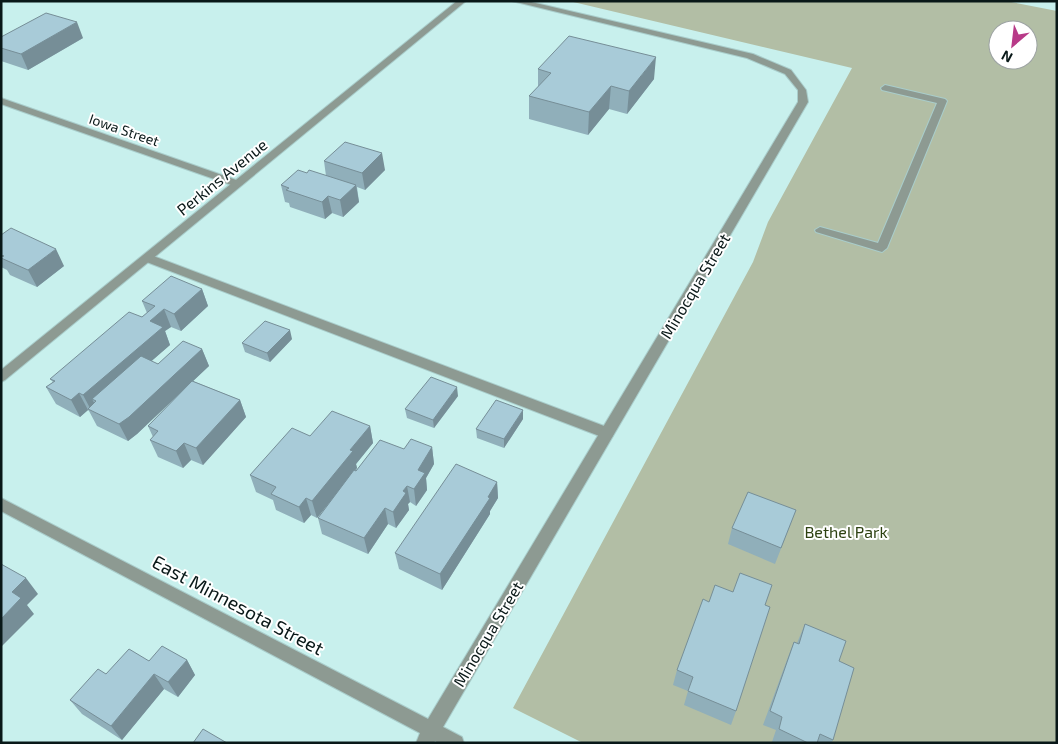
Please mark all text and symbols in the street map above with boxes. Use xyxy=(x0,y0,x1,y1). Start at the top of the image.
north arrow xyxy=(988,20,1038,70)
text: N xyxy=(998,47,1015,67)
street label: Iowa Street xyxy=(87,110,161,149)
street label: Perkins Avenue xyxy=(173,134,271,219)
street label: Minocqua Street xyxy=(656,230,733,342)
park label: Bethel Park xyxy=(804,522,888,541)
street label: East Minnesota Street xyxy=(149,550,328,660)
street label: Minocqua Street xyxy=(449,578,526,690)

